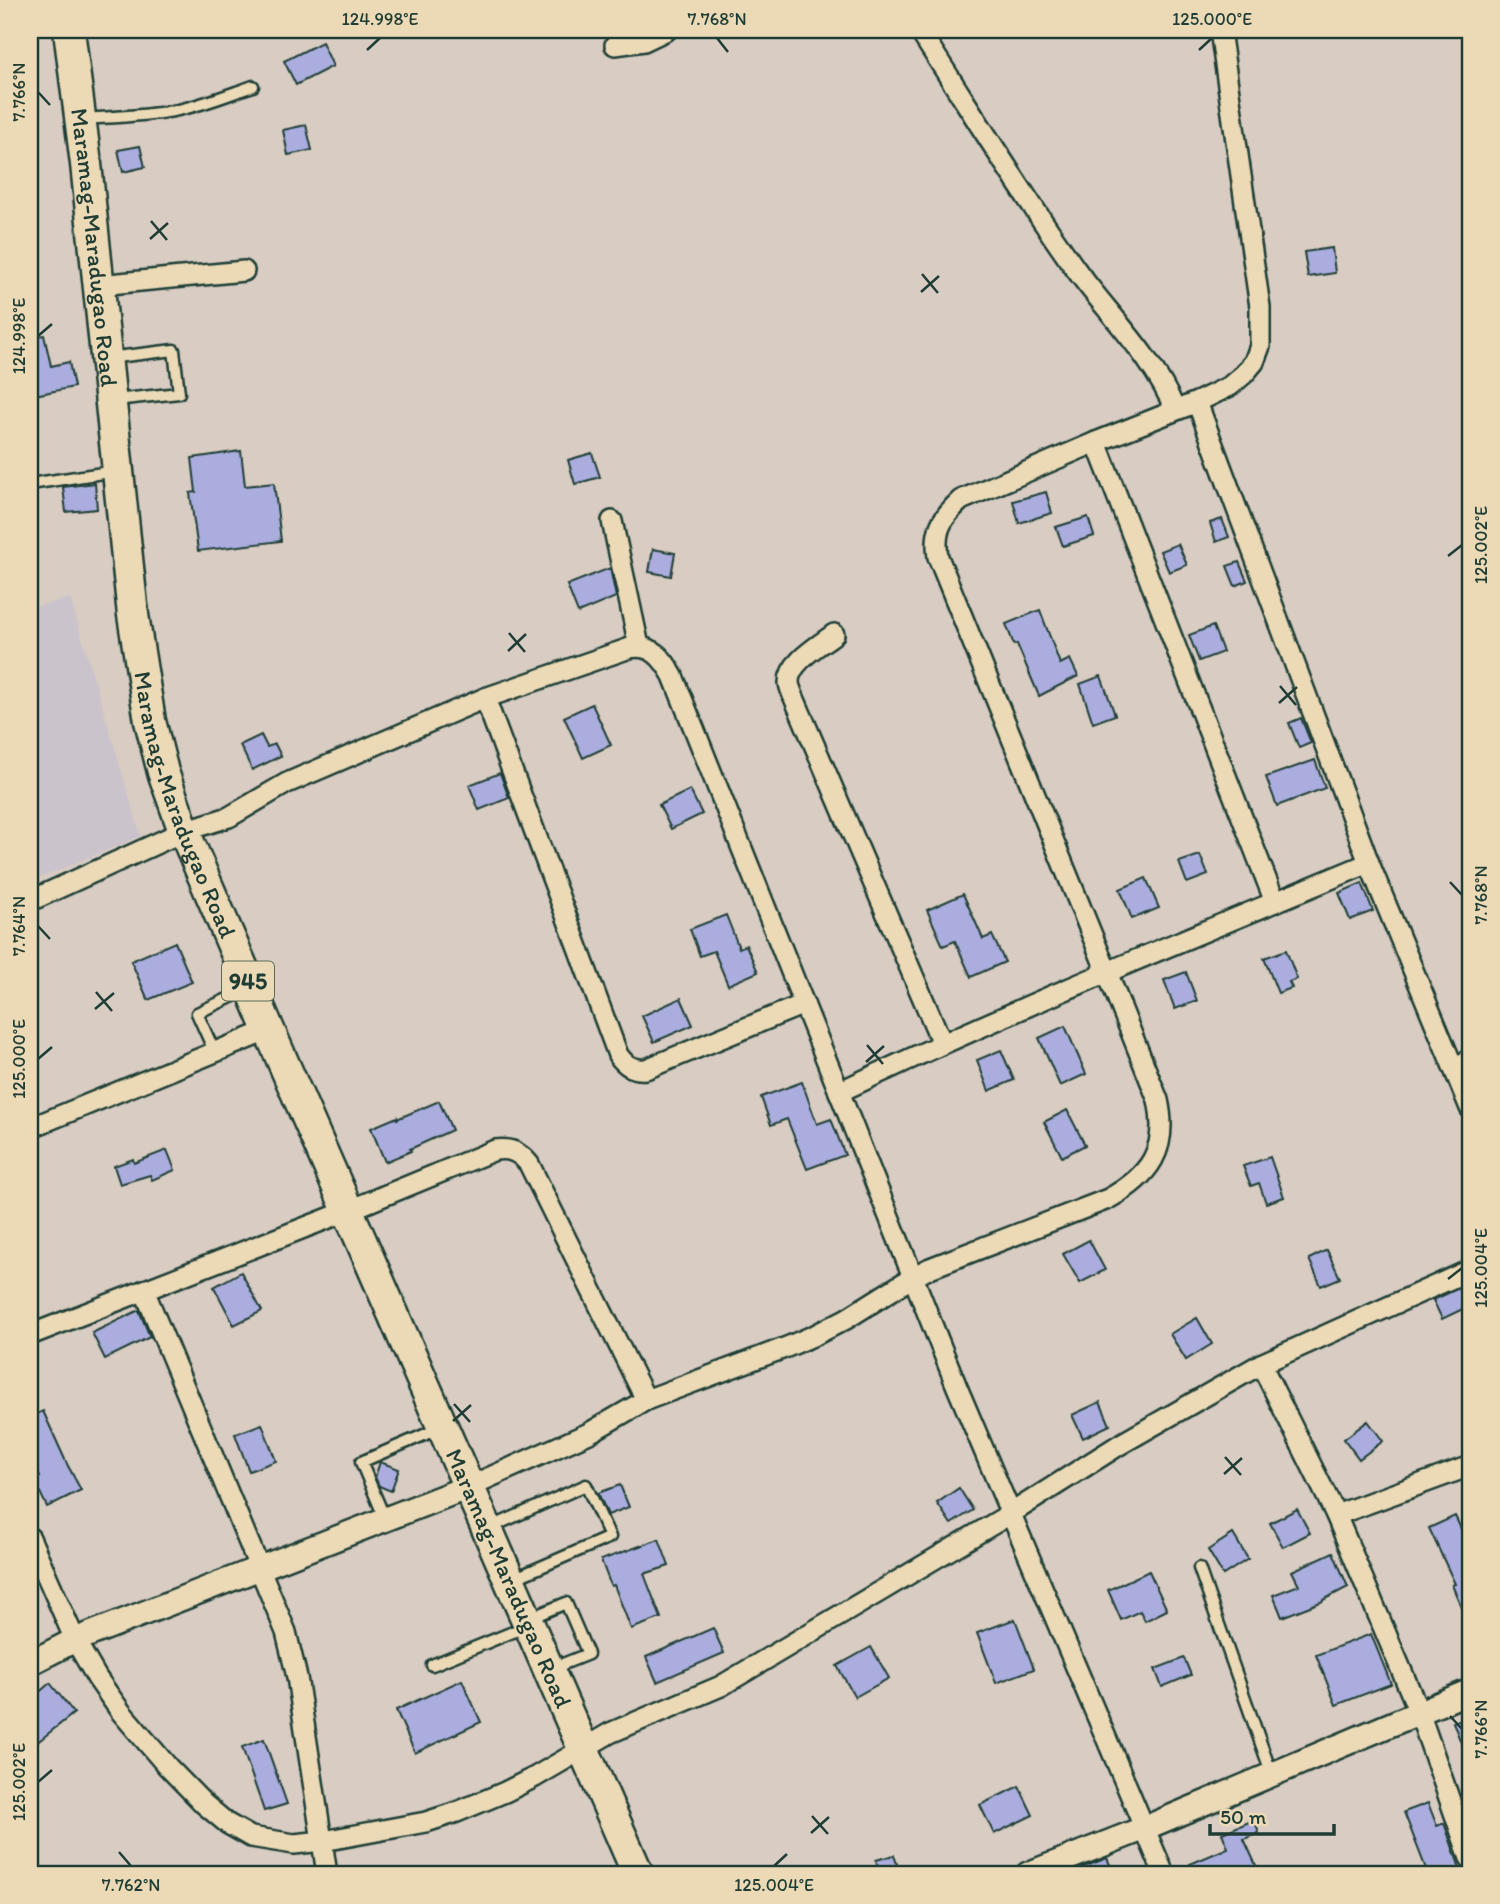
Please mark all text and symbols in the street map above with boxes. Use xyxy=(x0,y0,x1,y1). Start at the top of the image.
text: 124.998°E xyxy=(341,8,419,30)
text: 7.768°N xyxy=(687,8,747,30)
text: 125.000°E xyxy=(1172,8,1252,30)
text: 7.766°N xyxy=(8,63,30,121)
street label: Maramag-Maradugao Road xyxy=(65,106,124,388)
text: 124.998°E xyxy=(8,297,30,375)
text: 125.002°E xyxy=(1470,506,1492,584)
street label: Maramag-Maradugao Road xyxy=(128,669,243,942)
text: 7.768°N xyxy=(1470,865,1492,925)
text: 7.764°N xyxy=(8,896,30,956)
road number: 945 xyxy=(222,962,274,1000)
text: 125.000°E xyxy=(8,1019,30,1099)
text: 125.004°E xyxy=(1470,1228,1492,1308)
street label: Maramag-Maradugao Road xyxy=(440,1444,579,1712)
text: 7.766°N xyxy=(1470,1700,1492,1758)
text: 125.002°E xyxy=(8,1743,30,1821)
scale bar xyxy=(1210,1792,1334,1836)
text: 50 m xyxy=(1220,1804,1267,1829)
text: 7.762°N xyxy=(102,1874,160,1896)
text: 125.004°E xyxy=(734,1874,814,1896)

